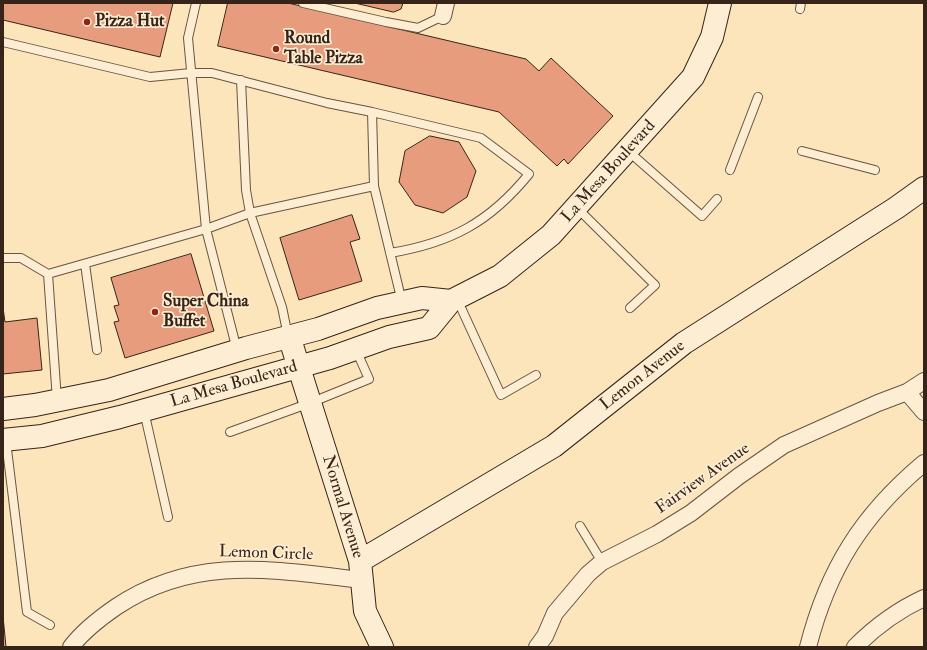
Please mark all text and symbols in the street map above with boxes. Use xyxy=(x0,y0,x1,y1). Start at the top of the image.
place label: Pizza Hut xyxy=(95,12,164,32)
marker: Pizza Hut xyxy=(82,17,92,27)
place label: Round Table Pizza xyxy=(284,29,363,69)
marker: Round Table Pizza xyxy=(271,44,281,54)
street label: La Mesa Boulevard xyxy=(558,117,660,227)
place label: Super China Buffet xyxy=(163,292,248,332)
marker: Super China Buffet xyxy=(150,307,160,317)
street label: Lemon Avenue xyxy=(596,336,690,416)
street label: La Mesa Boulevard xyxy=(168,357,300,413)
street label: Fairview Avenue xyxy=(652,439,754,519)
street label: Normal Avenue xyxy=(317,453,367,561)
street label: Lemon Circle xyxy=(218,542,314,566)

